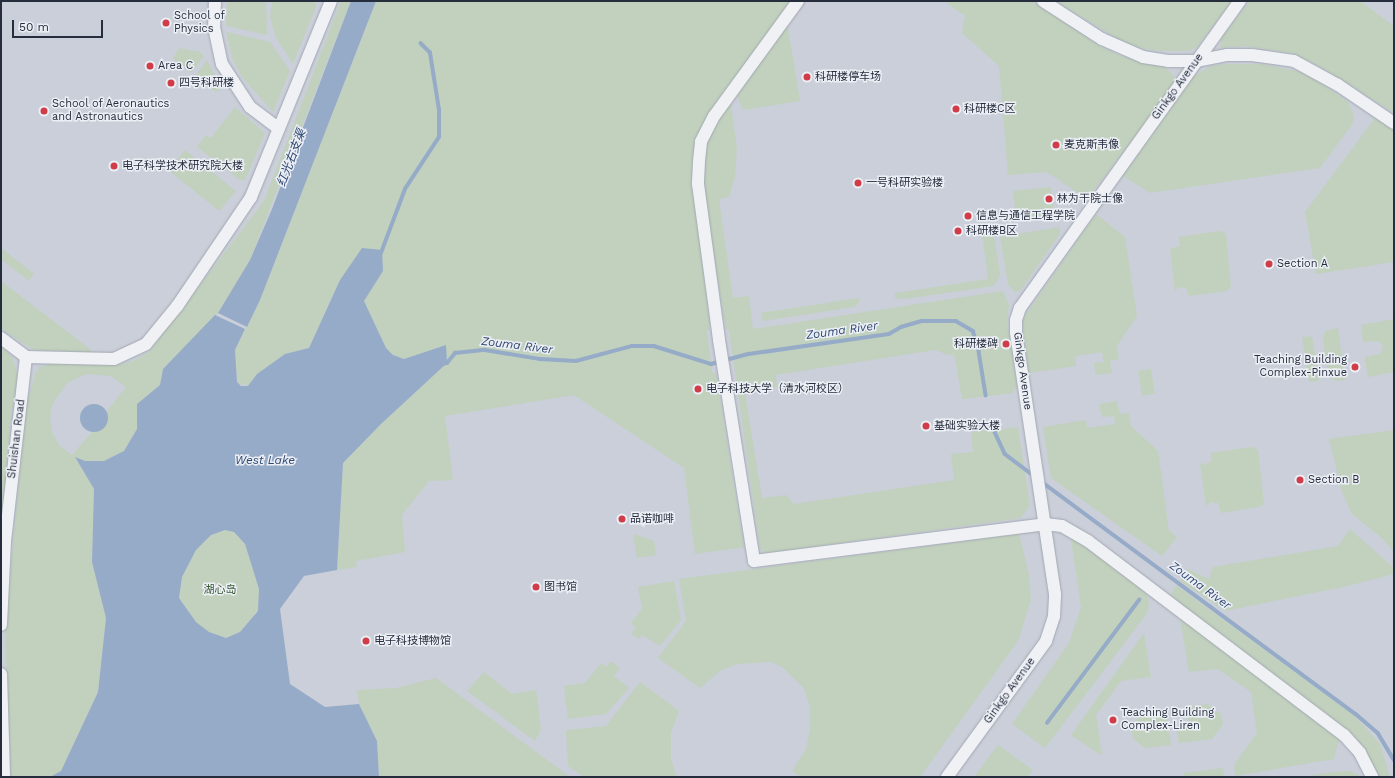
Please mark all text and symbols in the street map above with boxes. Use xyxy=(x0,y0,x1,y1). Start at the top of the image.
place label: School of Physics xyxy=(174,10,225,36)
scale bar xyxy=(14,12,105,38)
marker: School of Physics xyxy=(161,18,171,28)
text: 50 m xyxy=(19,20,49,34)
street label: Ginkgo Avenue xyxy=(1149,51,1207,123)
place label: Area C xyxy=(158,59,193,73)
marker: Area C xyxy=(145,61,155,71)
place label: 科研楼停车场 xyxy=(815,70,881,84)
marker: 科研楼停车场 xyxy=(802,72,812,82)
place label: 四号科研楼 xyxy=(179,76,234,90)
marker: 四号科研楼 xyxy=(166,78,176,88)
place label: School of Aeronautics and Astronautics xyxy=(52,98,171,124)
place label: 科研楼C区 xyxy=(964,102,1016,116)
marker: 科研楼C区 xyxy=(951,104,961,114)
marker: School of Aeronautics and Astronautics xyxy=(39,106,49,116)
water label: 红光右支渠 xyxy=(275,127,309,189)
place label: 麦克斯韦像 xyxy=(1064,138,1119,152)
marker: 麦克斯韦像 xyxy=(1051,140,1061,150)
place label: 电子科学技术研究院大楼 xyxy=(122,159,243,173)
marker: 电子科学技术研究院大楼 xyxy=(109,161,119,171)
place label: 一号科研实验楼 xyxy=(866,176,943,190)
marker: 一号科研实验楼 xyxy=(853,178,863,188)
place label: 林为干院士像 xyxy=(1057,192,1123,206)
marker: 林为干院士像 xyxy=(1044,194,1054,204)
place label: 信息与通信工程学院 xyxy=(976,209,1075,223)
marker: 信息与通信工程学院 xyxy=(963,211,973,221)
place label: 科研楼B区 xyxy=(966,224,1017,238)
marker: 科研楼B区 xyxy=(953,226,963,236)
place label: Section A xyxy=(1277,257,1329,271)
marker: Section A xyxy=(1264,259,1274,269)
water label: Zouma River xyxy=(805,319,879,343)
street label: Ginkgo Avenue xyxy=(1010,331,1034,411)
water label: Zouma River xyxy=(480,334,554,358)
place label: 科研楼碑 xyxy=(954,337,998,351)
marker: 科研楼碑 xyxy=(1001,339,1011,349)
place label: Teaching Building Complex-Pinxue xyxy=(1254,354,1347,380)
marker: Teaching Building Complex-Pinxue xyxy=(1350,362,1360,372)
place label: 电子科技大学（清水河校区） xyxy=(706,382,849,396)
marker: 电子科技大学（清水河校区） xyxy=(693,384,703,394)
street label: Shuishan Road xyxy=(6,399,28,479)
place label: 基础实验大楼 xyxy=(934,419,1000,433)
marker: 基础实验大楼 xyxy=(921,421,931,431)
water label: West Lake xyxy=(235,454,295,468)
place label: Section B xyxy=(1308,473,1359,487)
marker: Section B xyxy=(1295,475,1305,485)
place label: 品诺咖啡 xyxy=(630,512,674,526)
marker: 品诺咖啡 xyxy=(617,514,627,524)
water label: Zouma River xyxy=(1167,559,1233,613)
place label: 图书馆 xyxy=(544,580,577,594)
marker: 图书馆 xyxy=(531,582,541,592)
park label: 湖心岛 xyxy=(204,583,236,597)
place label: 电子科技博物馆 xyxy=(374,634,451,648)
marker: 电子科技博物馆 xyxy=(361,636,371,646)
street label: Ginkgo Avenue xyxy=(981,655,1039,727)
place label: Teaching Building Complex-Liren xyxy=(1121,707,1214,733)
marker: Teaching Building Complex-Liren xyxy=(1108,715,1118,725)

